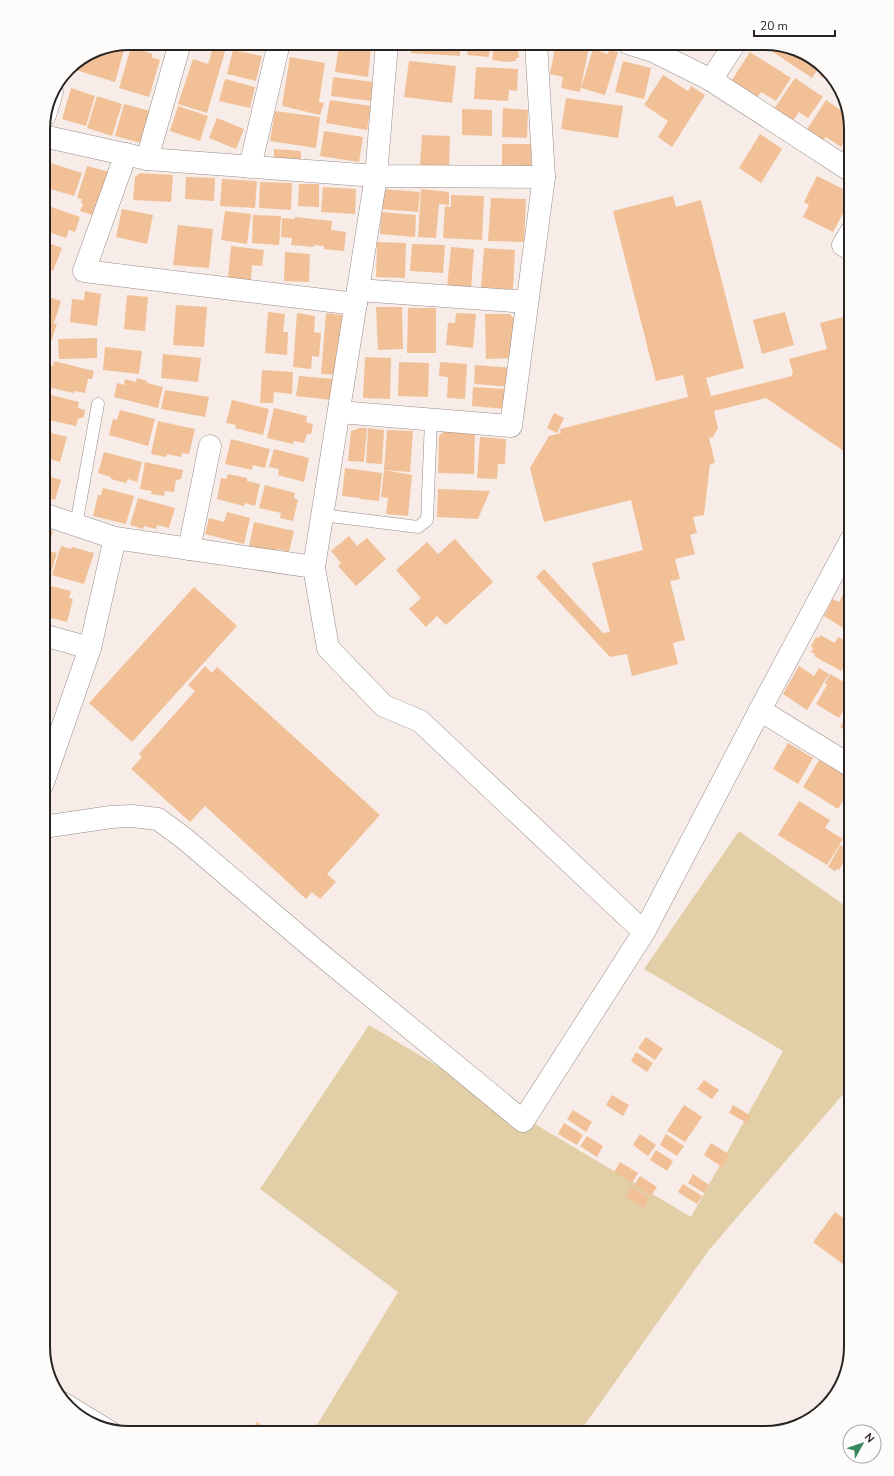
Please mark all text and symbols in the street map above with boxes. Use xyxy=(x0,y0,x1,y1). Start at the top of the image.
scale bar xyxy=(754,12,835,38)
text: 20 m xyxy=(760,18,788,34)
north arrow xyxy=(842,1424,882,1464)
text: N xyxy=(861,1430,878,1446)

